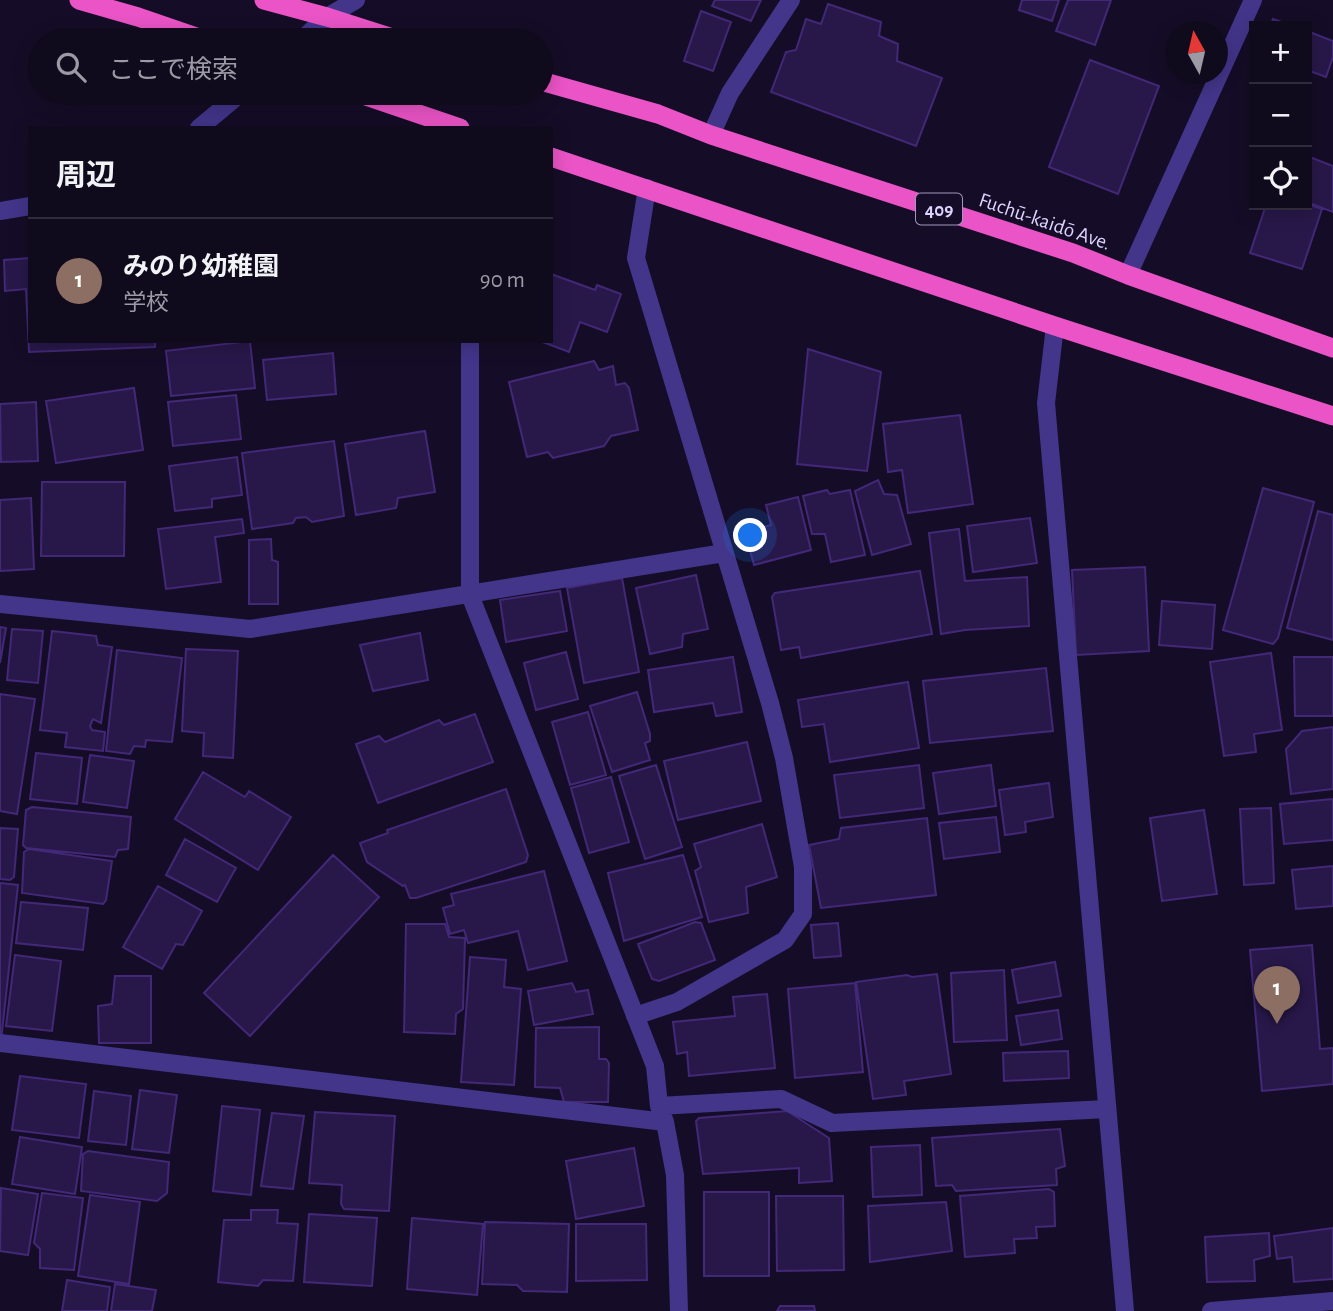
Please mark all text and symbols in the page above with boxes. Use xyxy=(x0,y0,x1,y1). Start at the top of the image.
north arrow xyxy=(1165,21,1228,84)
map controls xyxy=(1249,21,1312,210)
button: + xyxy=(1249,21,1312,84)
search box xyxy=(28,28,553,105)
icon: search xyxy=(52,48,90,86)
text: ここで検索 xyxy=(108,57,238,83)
button: − xyxy=(1249,84,1312,147)
button: locate xyxy=(1249,147,1312,210)
text: 周辺 xyxy=(56,161,116,191)
street label: Fuchū-kaidō Ave. xyxy=(976,189,1113,254)
road number: 409 xyxy=(916,194,962,224)
text: みのり幼稚園 xyxy=(123,254,279,280)
text: 1 xyxy=(75,269,83,292)
text: 90 m xyxy=(480,269,525,292)
text: 学校 xyxy=(123,292,169,315)
your location xyxy=(733,518,767,552)
pin: 1 xyxy=(1254,966,1300,1024)

